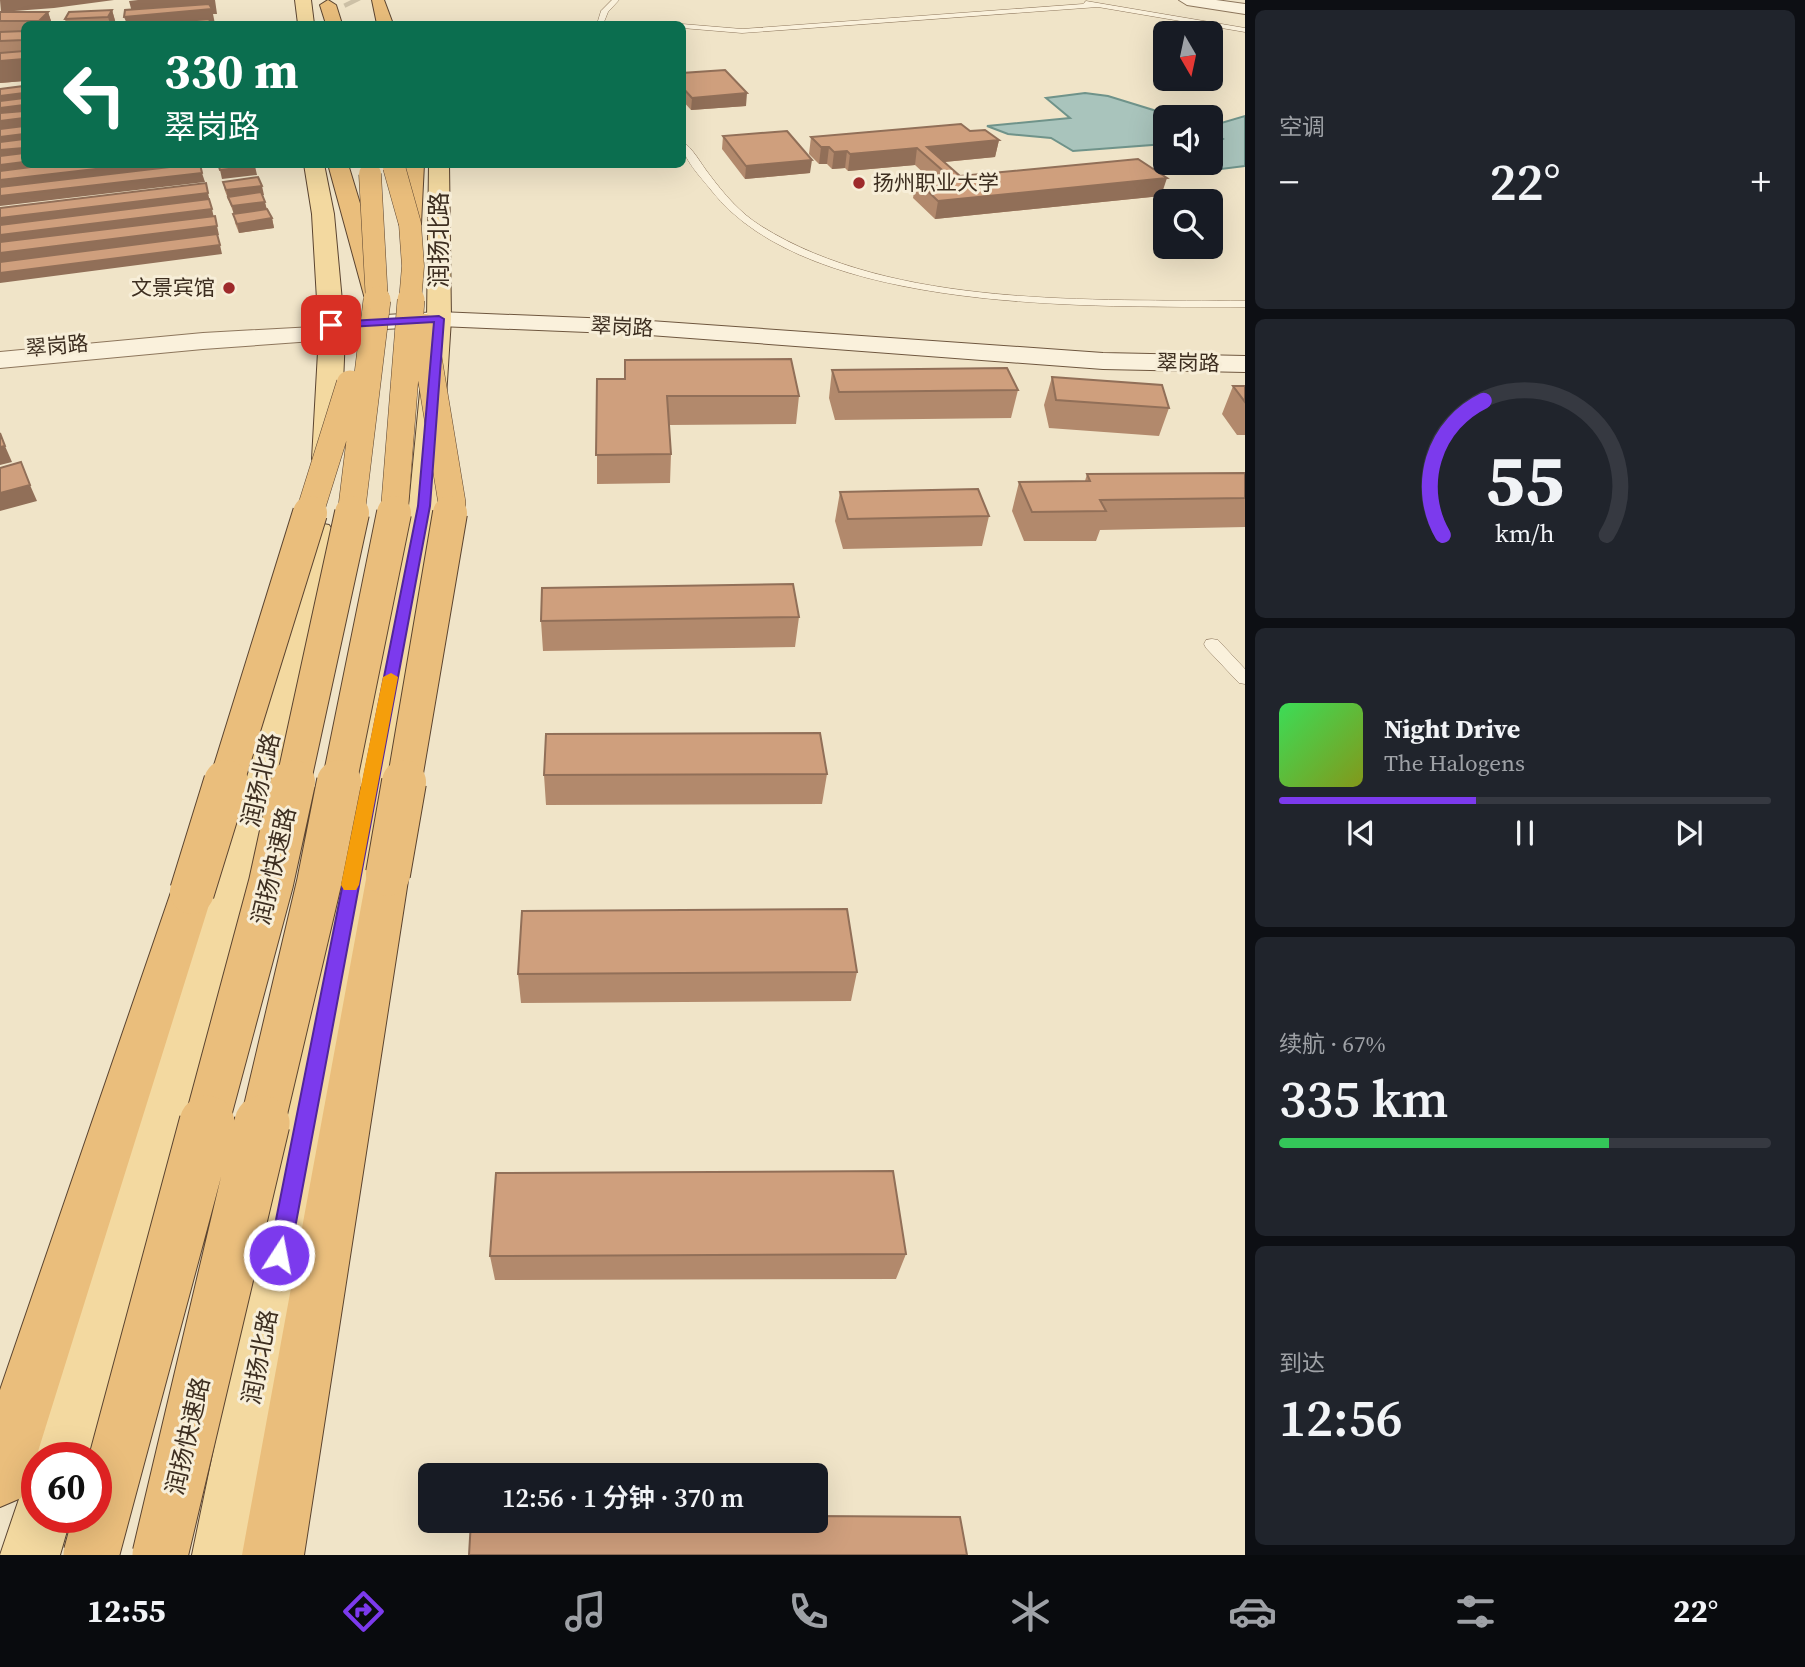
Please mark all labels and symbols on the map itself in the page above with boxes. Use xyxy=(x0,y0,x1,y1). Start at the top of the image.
north arrow xyxy=(1153,21,1223,91)
place label: 扬州职业大学 xyxy=(873,168,999,197)
marker: 扬州职业大学 xyxy=(851,175,867,191)
street label: 润扬北路 xyxy=(422,192,455,288)
place label: 文景宾馆 xyxy=(131,273,215,302)
marker: 文景宾馆 xyxy=(221,280,237,296)
pin xyxy=(301,295,361,355)
street label: 翠岗路 xyxy=(590,310,654,343)
street label: 翠岗路 xyxy=(24,328,90,363)
street label: 翠岗路 xyxy=(1156,347,1220,378)
street label: 润扬北路 xyxy=(234,729,287,830)
street label: 润扬快速路 xyxy=(244,804,303,928)
position arrow xyxy=(242,1218,316,1292)
street label: 润扬北路 xyxy=(234,1307,285,1407)
street label: 润扬快速路 xyxy=(158,1374,217,1498)
speed limit sign: 60 xyxy=(21,1442,112,1533)

